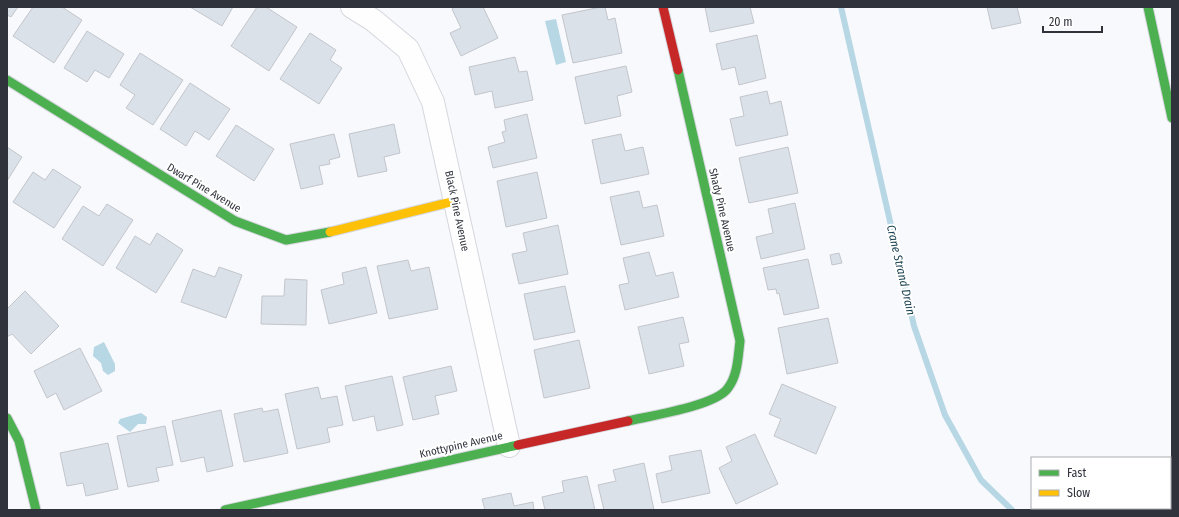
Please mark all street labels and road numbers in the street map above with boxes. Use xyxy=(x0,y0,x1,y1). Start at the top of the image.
street label: Dwarf Pine Avenue xyxy=(165,161,243,215)
street label: Shady Pine Avenue xyxy=(706,167,738,253)
street label: Black Pine Avenue xyxy=(442,170,472,252)
street label: Knottypine Avenue xyxy=(418,429,504,461)

